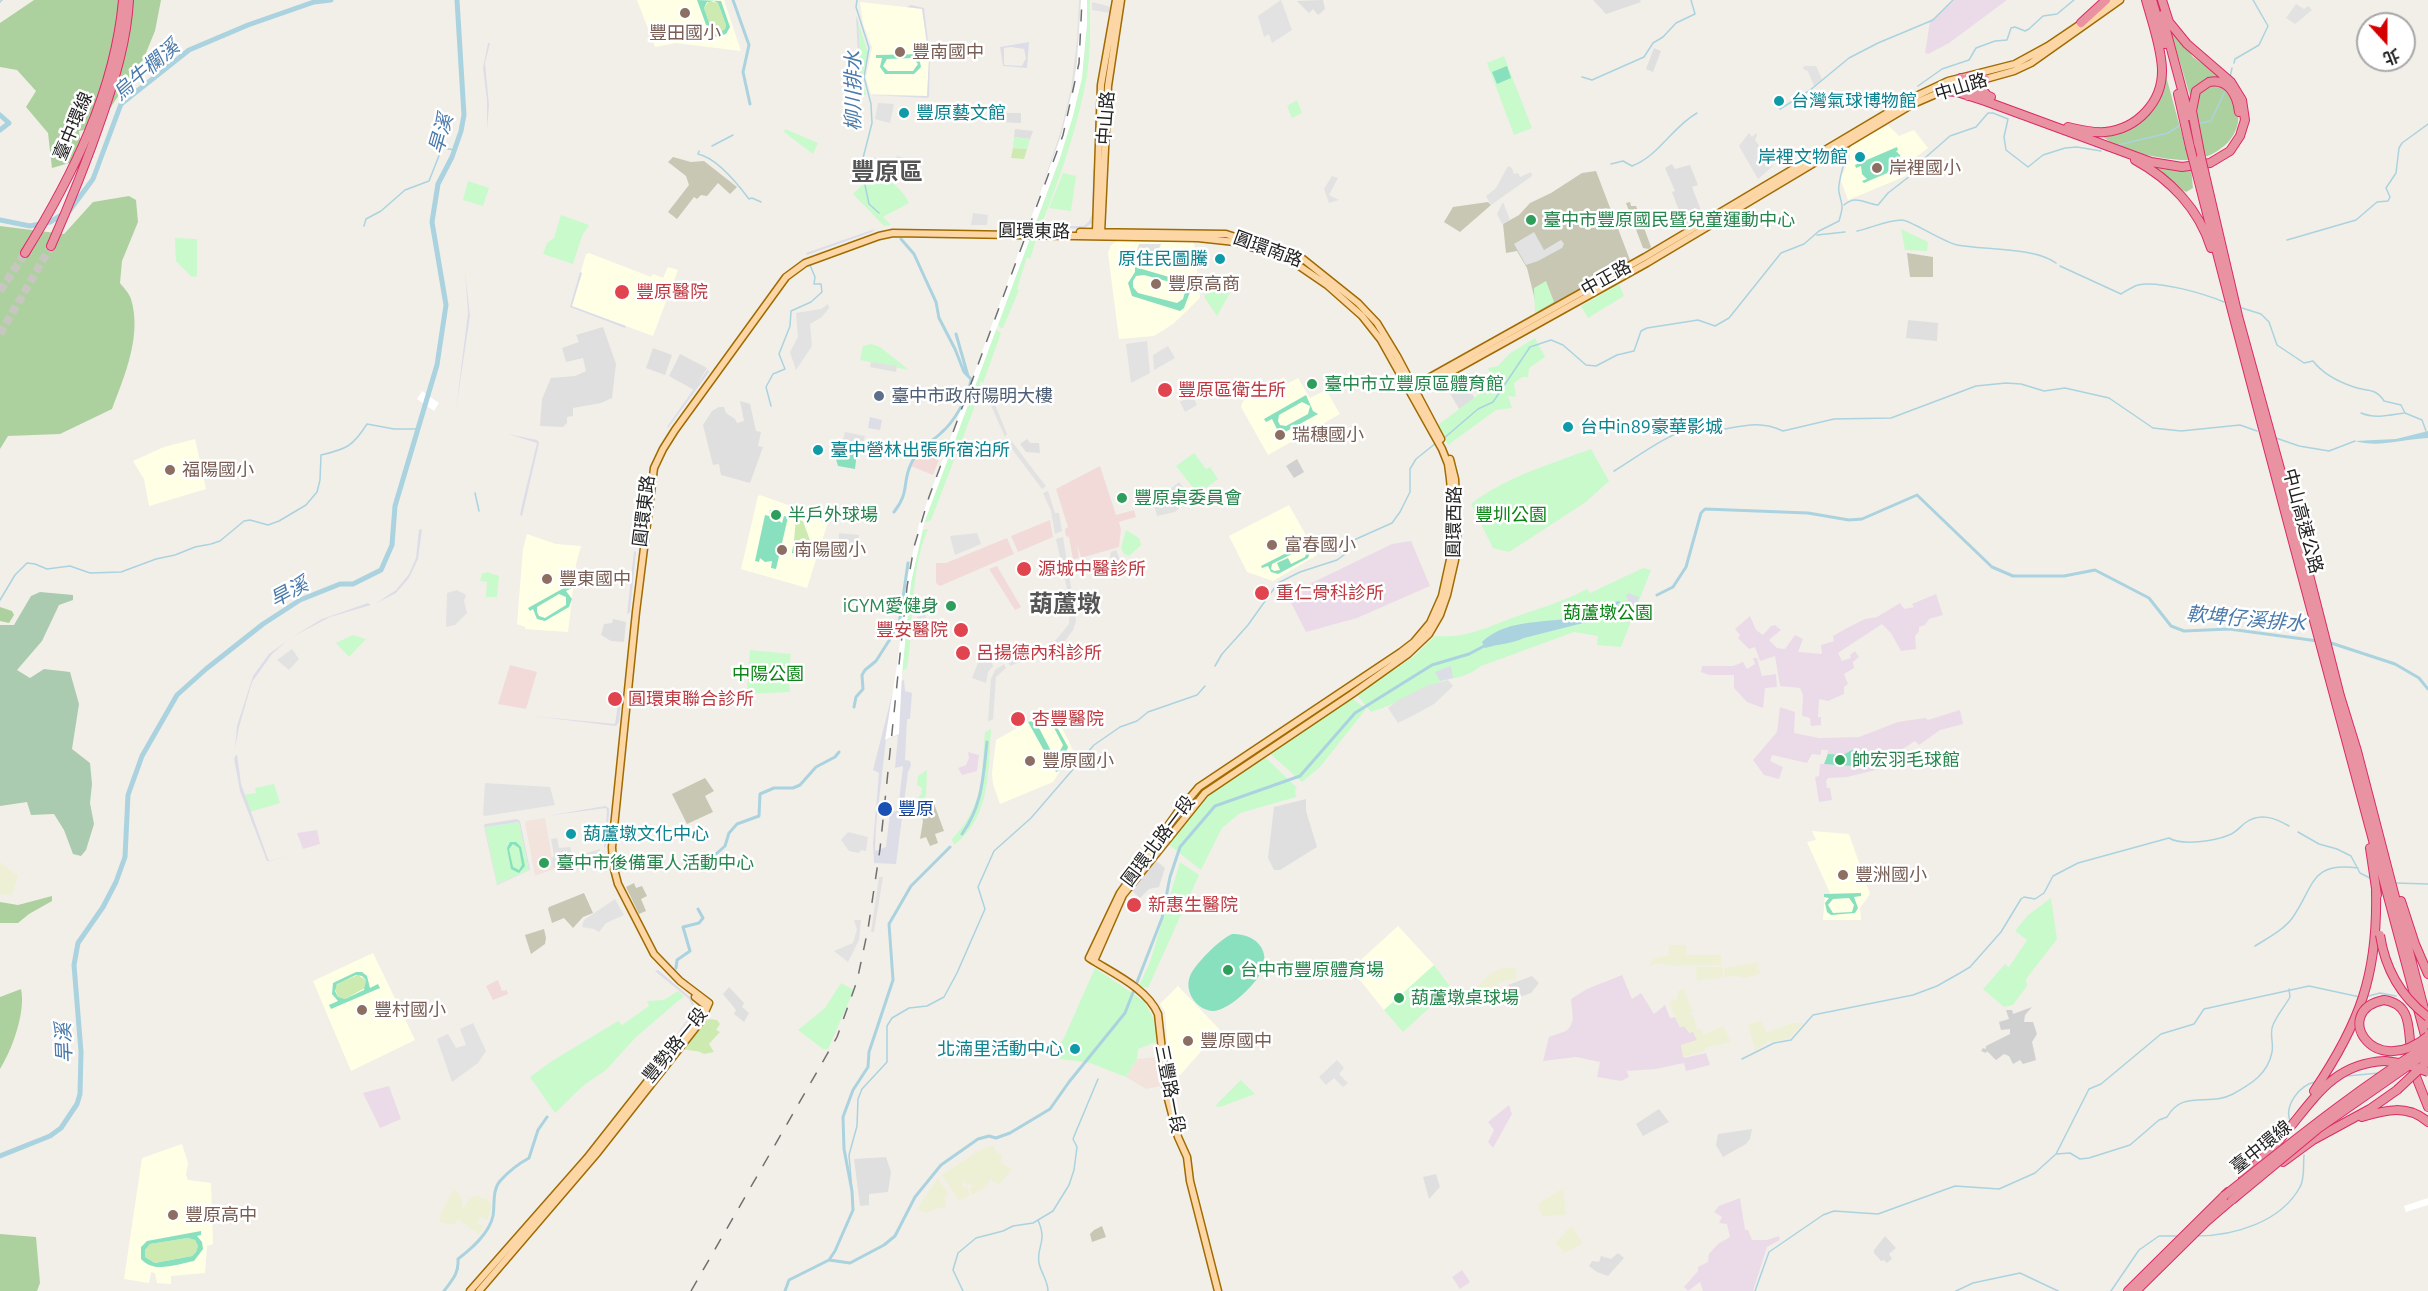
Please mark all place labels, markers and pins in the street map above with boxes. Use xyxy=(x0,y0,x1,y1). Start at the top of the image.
marker: 豐田國小 xyxy=(678,6,692,20)
place label: 豐田國小 xyxy=(649,22,721,44)
place label: 豐南國中 xyxy=(912,41,984,63)
marker: 豐南國中 xyxy=(893,45,907,59)
place label: 台灣氣球博物館 xyxy=(1791,90,1917,112)
marker: 台灣氣球博物館 xyxy=(1772,94,1786,108)
place label: 豐原藝文館 xyxy=(916,102,1006,124)
marker: 豐原藝文館 xyxy=(897,106,911,120)
place label: 岸裡文物館 xyxy=(1758,146,1848,168)
marker: 岸裡文物館 xyxy=(1853,150,1867,164)
place label: 岸裡國小 xyxy=(1889,157,1961,179)
marker: 岸裡國小 xyxy=(1870,161,1884,175)
place label: 臺中市豐原國民暨兒童運動中心 xyxy=(1543,209,1795,231)
marker: 臺中市豐原國民暨兒童運動中心 xyxy=(1524,213,1538,227)
place label: 原住民圖騰 xyxy=(1118,248,1208,270)
marker: 原住民圖騰 xyxy=(1213,252,1227,266)
place label: 豐原高商 xyxy=(1168,273,1240,295)
marker: 豐原高商 xyxy=(1149,277,1163,291)
place label: 豐原醫院 xyxy=(636,281,708,303)
marker: 豐原醫院 xyxy=(613,283,631,301)
place label: 臺中市立豐原區體育館 xyxy=(1324,373,1504,395)
marker: 臺中市立豐原區體育館 xyxy=(1305,377,1319,391)
place label: 豐原區衛生所 xyxy=(1178,379,1286,401)
marker: 豐原區衛生所 xyxy=(1156,381,1174,399)
place label: 臺中市政府陽明大樓 xyxy=(891,385,1053,407)
marker: 臺中市政府陽明大樓 xyxy=(872,389,886,403)
place label: 台中in89豪華影城 xyxy=(1580,416,1723,438)
marker: 台中in89豪華影城 xyxy=(1561,420,1575,434)
place label: 瑞穗國小 xyxy=(1292,424,1364,446)
marker: 瑞穗國小 xyxy=(1273,428,1287,442)
place label: 臺中營林出張所宿泊所 xyxy=(830,439,1010,461)
marker: 臺中營林出張所宿泊所 xyxy=(811,443,825,457)
place label: 福陽國小 xyxy=(182,459,254,481)
marker: 福陽國小 xyxy=(163,463,177,477)
place label: 豐原桌委員會 xyxy=(1134,487,1242,509)
marker: 豐原桌委員會 xyxy=(1115,491,1129,505)
place label: 半戶外球場 xyxy=(788,504,878,526)
marker: 半戶外球場 xyxy=(769,508,783,522)
place label: 富春國小 xyxy=(1284,534,1356,556)
marker: 富春國小 xyxy=(1265,538,1279,552)
place label: 南陽國小 xyxy=(794,539,866,561)
marker: 南陽國小 xyxy=(775,543,789,557)
place label: 源城中醫診所 xyxy=(1038,558,1146,580)
marker: 源城中醫診所 xyxy=(1015,560,1033,578)
place label: 豐東國中 xyxy=(559,568,631,590)
marker: 豐東國中 xyxy=(540,572,554,586)
place label: 重仁骨科診所 xyxy=(1276,582,1384,604)
marker: 重仁骨科診所 xyxy=(1253,584,1271,602)
place label: iGYM愛健身 xyxy=(843,595,939,617)
marker: iGYM愛健身 xyxy=(944,599,958,613)
place label: 豐安醫院 xyxy=(876,619,948,641)
marker: 豐安醫院 xyxy=(952,621,970,639)
place label: 呂揚德內科診所 xyxy=(976,642,1102,664)
marker: 呂揚德內科診所 xyxy=(954,644,972,662)
place label: 圓環東聯合診所 xyxy=(628,688,754,710)
marker: 圓環東聯合診所 xyxy=(606,690,624,708)
place label: 杏豐醫院 xyxy=(1032,708,1104,730)
marker: 杏豐醫院 xyxy=(1009,710,1027,728)
place label: 帥宏羽毛球館 xyxy=(1852,749,1960,771)
place label: 豐原國小 xyxy=(1042,750,1114,772)
marker: 帥宏羽毛球館 xyxy=(1833,753,1847,767)
marker: 豐原國小 xyxy=(1023,754,1037,768)
place label: 豐原 xyxy=(898,798,934,820)
marker: 豐原 xyxy=(876,800,894,818)
place label: 葫蘆墩文化中心 xyxy=(583,823,709,845)
marker: 葫蘆墩文化中心 xyxy=(564,827,578,841)
place label: 臺中市後備軍人活動中心 xyxy=(556,852,754,874)
marker: 臺中市後備軍人活動中心 xyxy=(537,856,551,870)
place label: 豐洲國小 xyxy=(1855,864,1927,886)
marker: 豐洲國小 xyxy=(1836,868,1850,882)
place label: 新惠生醫院 xyxy=(1148,894,1238,916)
marker: 新惠生醫院 xyxy=(1125,896,1143,914)
place label: 台中市豐原體育場 xyxy=(1240,959,1384,981)
marker: 台中市豐原體育場 xyxy=(1221,963,1235,977)
place label: 葫蘆墩桌球場 xyxy=(1411,987,1519,1009)
marker: 葫蘆墩桌球場 xyxy=(1392,991,1406,1005)
place label: 豐村國小 xyxy=(374,999,446,1021)
marker: 豐村國小 xyxy=(355,1003,369,1017)
place label: 豐原國中 xyxy=(1200,1030,1272,1052)
marker: 豐原國中 xyxy=(1181,1034,1195,1048)
place label: 北湳里活動中心 xyxy=(937,1038,1063,1060)
marker: 北湳里活動中心 xyxy=(1068,1042,1082,1056)
place label: 豐原高中 xyxy=(185,1204,257,1226)
marker: 豐原高中 xyxy=(166,1208,180,1222)

